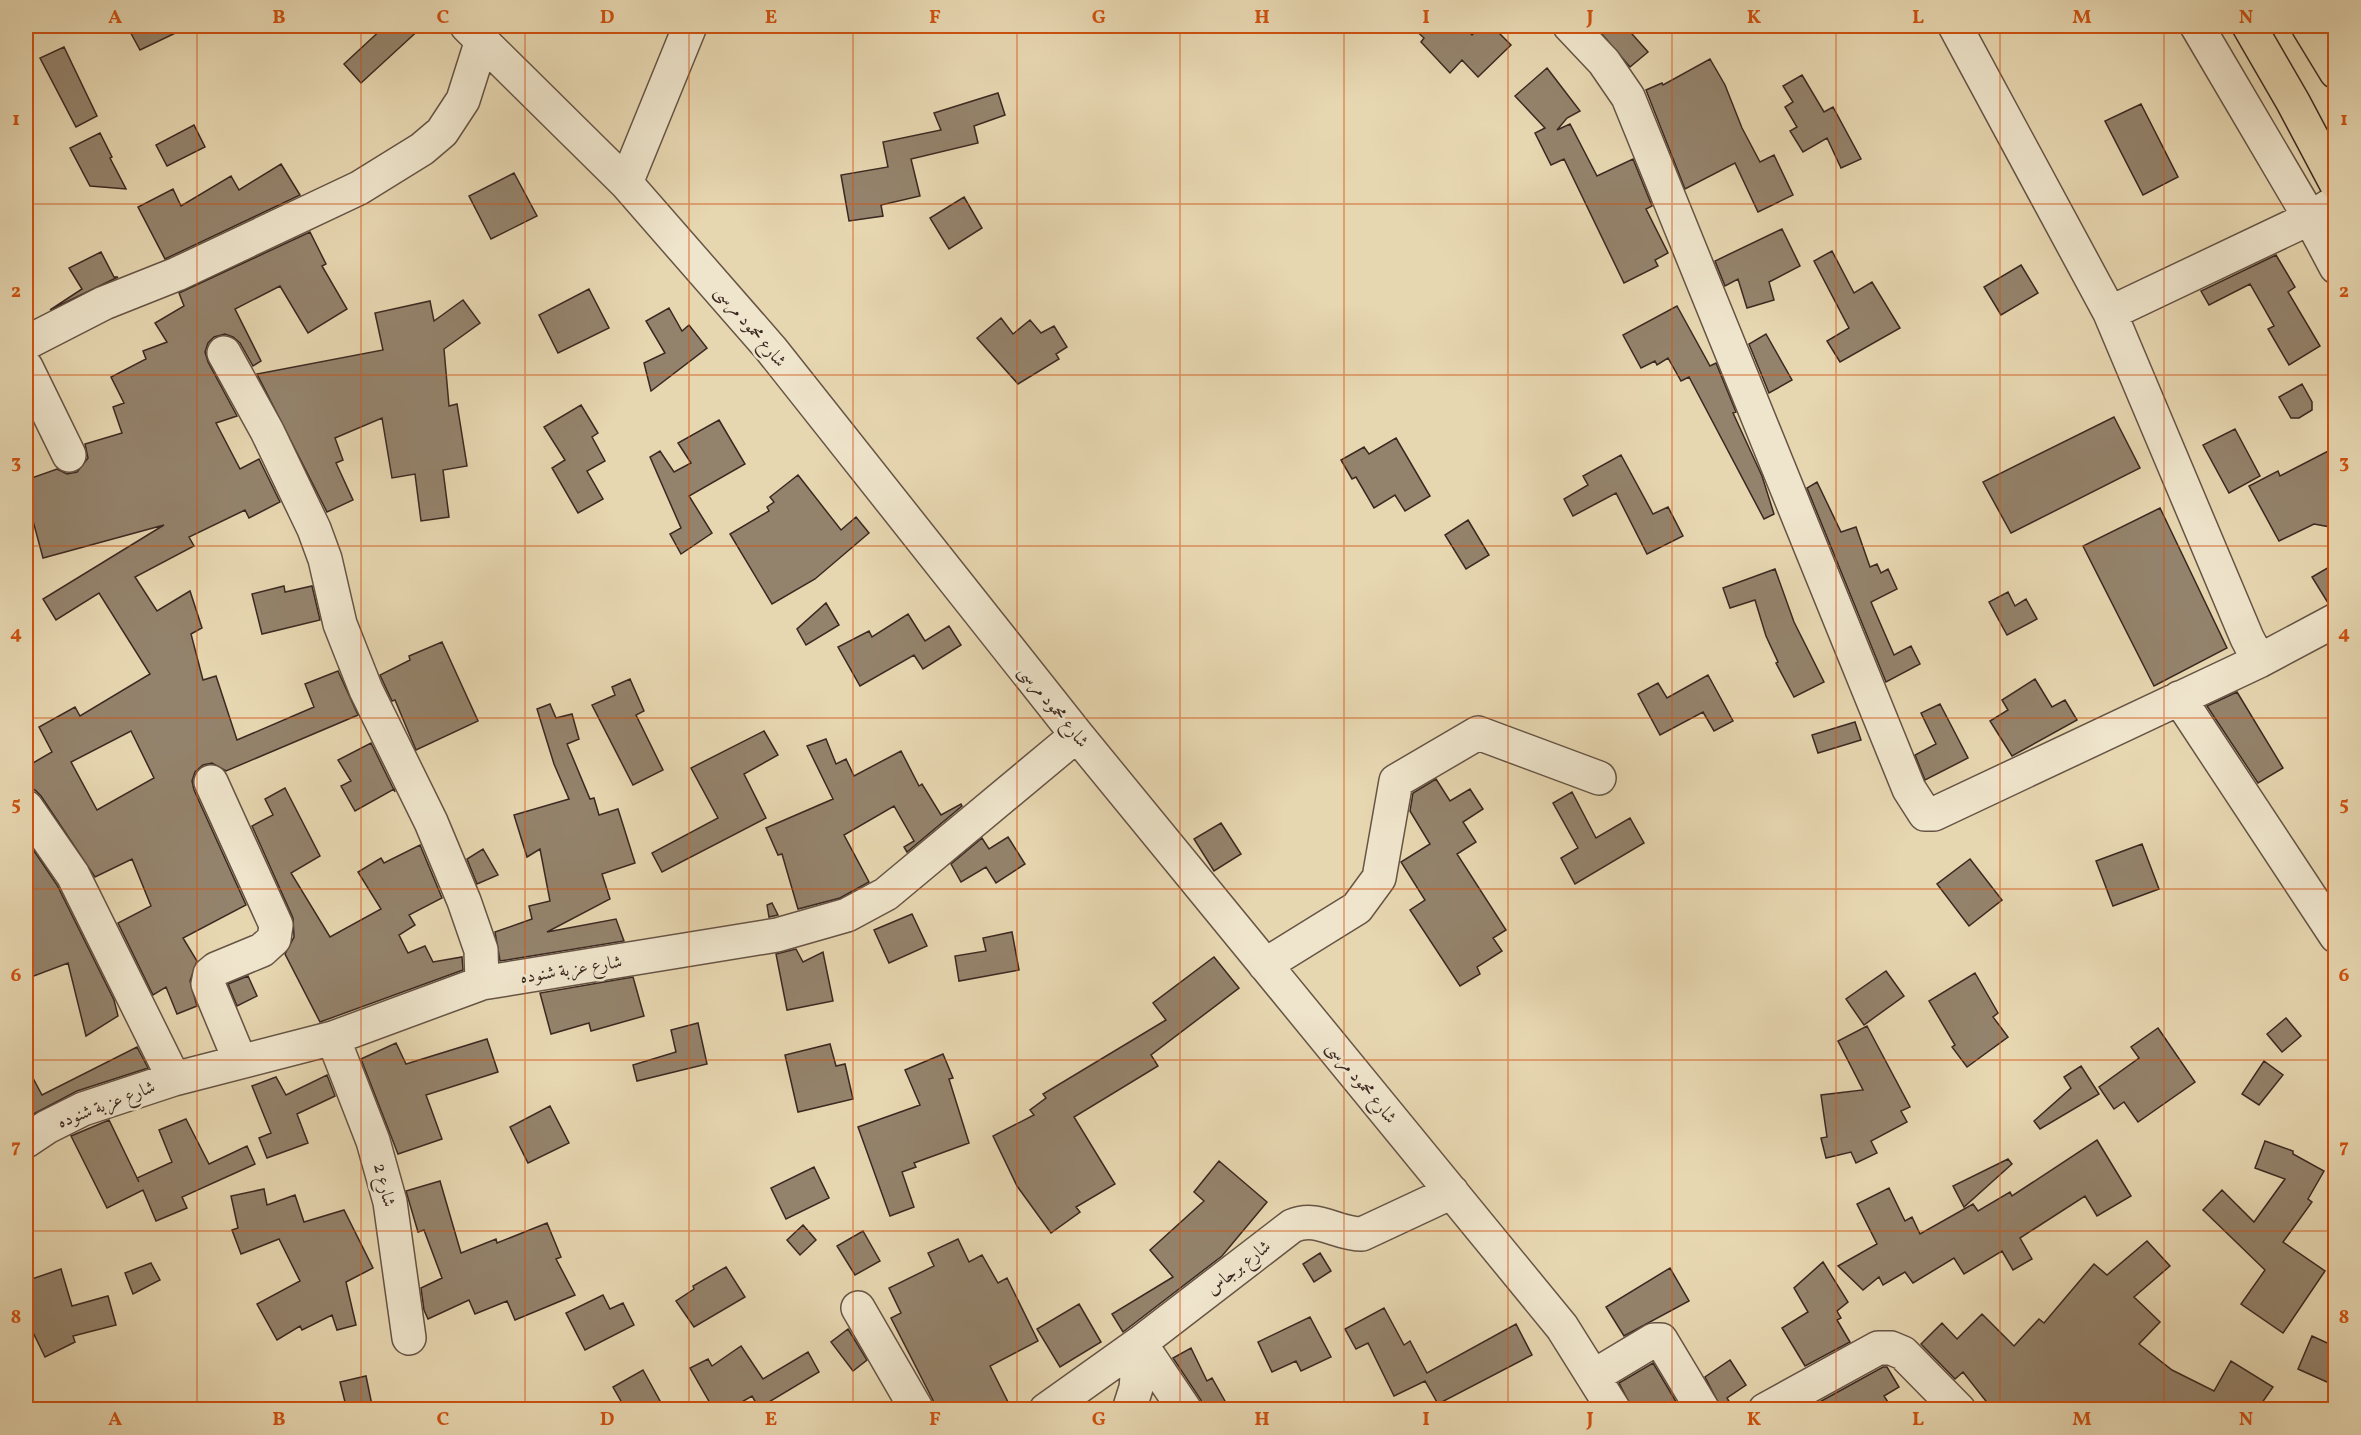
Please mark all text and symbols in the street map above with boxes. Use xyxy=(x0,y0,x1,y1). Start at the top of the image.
text: A xyxy=(108,4,122,32)
text: B xyxy=(272,4,286,32)
text: C xyxy=(437,4,450,32)
text: D xyxy=(600,4,614,32)
text: E xyxy=(765,4,777,32)
text: F xyxy=(929,4,941,32)
text: G xyxy=(1092,4,1106,32)
text: H xyxy=(1254,4,1270,32)
text: I xyxy=(1422,4,1430,32)
text: J xyxy=(1585,4,1594,32)
text: K xyxy=(1747,4,1762,32)
text: L xyxy=(1912,4,1924,32)
text: M xyxy=(2072,4,2092,32)
text: N xyxy=(2239,4,2253,32)
text: 1 xyxy=(12,106,20,134)
text: 1 xyxy=(2340,106,2348,134)
text: 2 xyxy=(11,278,21,306)
text: 2 xyxy=(2339,278,2349,306)
street label: شارع محمود مرسى xyxy=(707,281,792,374)
text: 3 xyxy=(11,449,21,477)
text: 3 xyxy=(2339,449,2349,477)
text: 4 xyxy=(10,620,22,648)
text: 4 xyxy=(2338,620,2350,648)
street label: شارع محمود مرسى xyxy=(1011,660,1094,754)
text: 5 xyxy=(11,791,21,819)
text: 5 xyxy=(2339,791,2349,819)
street label: شارع عزبة شنوده xyxy=(518,950,624,992)
text: 6 xyxy=(11,962,22,990)
text: 6 xyxy=(2339,962,2350,990)
street label: شارع محمود مرسى xyxy=(1319,1036,1402,1130)
street label: شارع عزبة شنوده xyxy=(54,1075,159,1136)
text: 7 xyxy=(11,1133,21,1161)
text: 7 xyxy=(2339,1133,2349,1161)
street label: شارع 2 xyxy=(365,1161,401,1210)
street label: شارع برجاس xyxy=(1201,1235,1277,1302)
text: 8 xyxy=(11,1304,21,1332)
text: 8 xyxy=(2339,1304,2349,1332)
text: A xyxy=(108,1406,122,1434)
text: B xyxy=(272,1406,286,1434)
text: C xyxy=(437,1406,450,1434)
text: D xyxy=(600,1406,614,1434)
text: E xyxy=(765,1406,777,1434)
text: F xyxy=(929,1406,941,1434)
text: G xyxy=(1092,1406,1106,1434)
text: H xyxy=(1254,1406,1270,1434)
text: I xyxy=(1422,1406,1430,1434)
text: J xyxy=(1585,1406,1594,1434)
text: K xyxy=(1747,1406,1762,1434)
text: L xyxy=(1912,1406,1924,1434)
text: M xyxy=(2072,1406,2092,1434)
text: N xyxy=(2239,1406,2253,1434)

